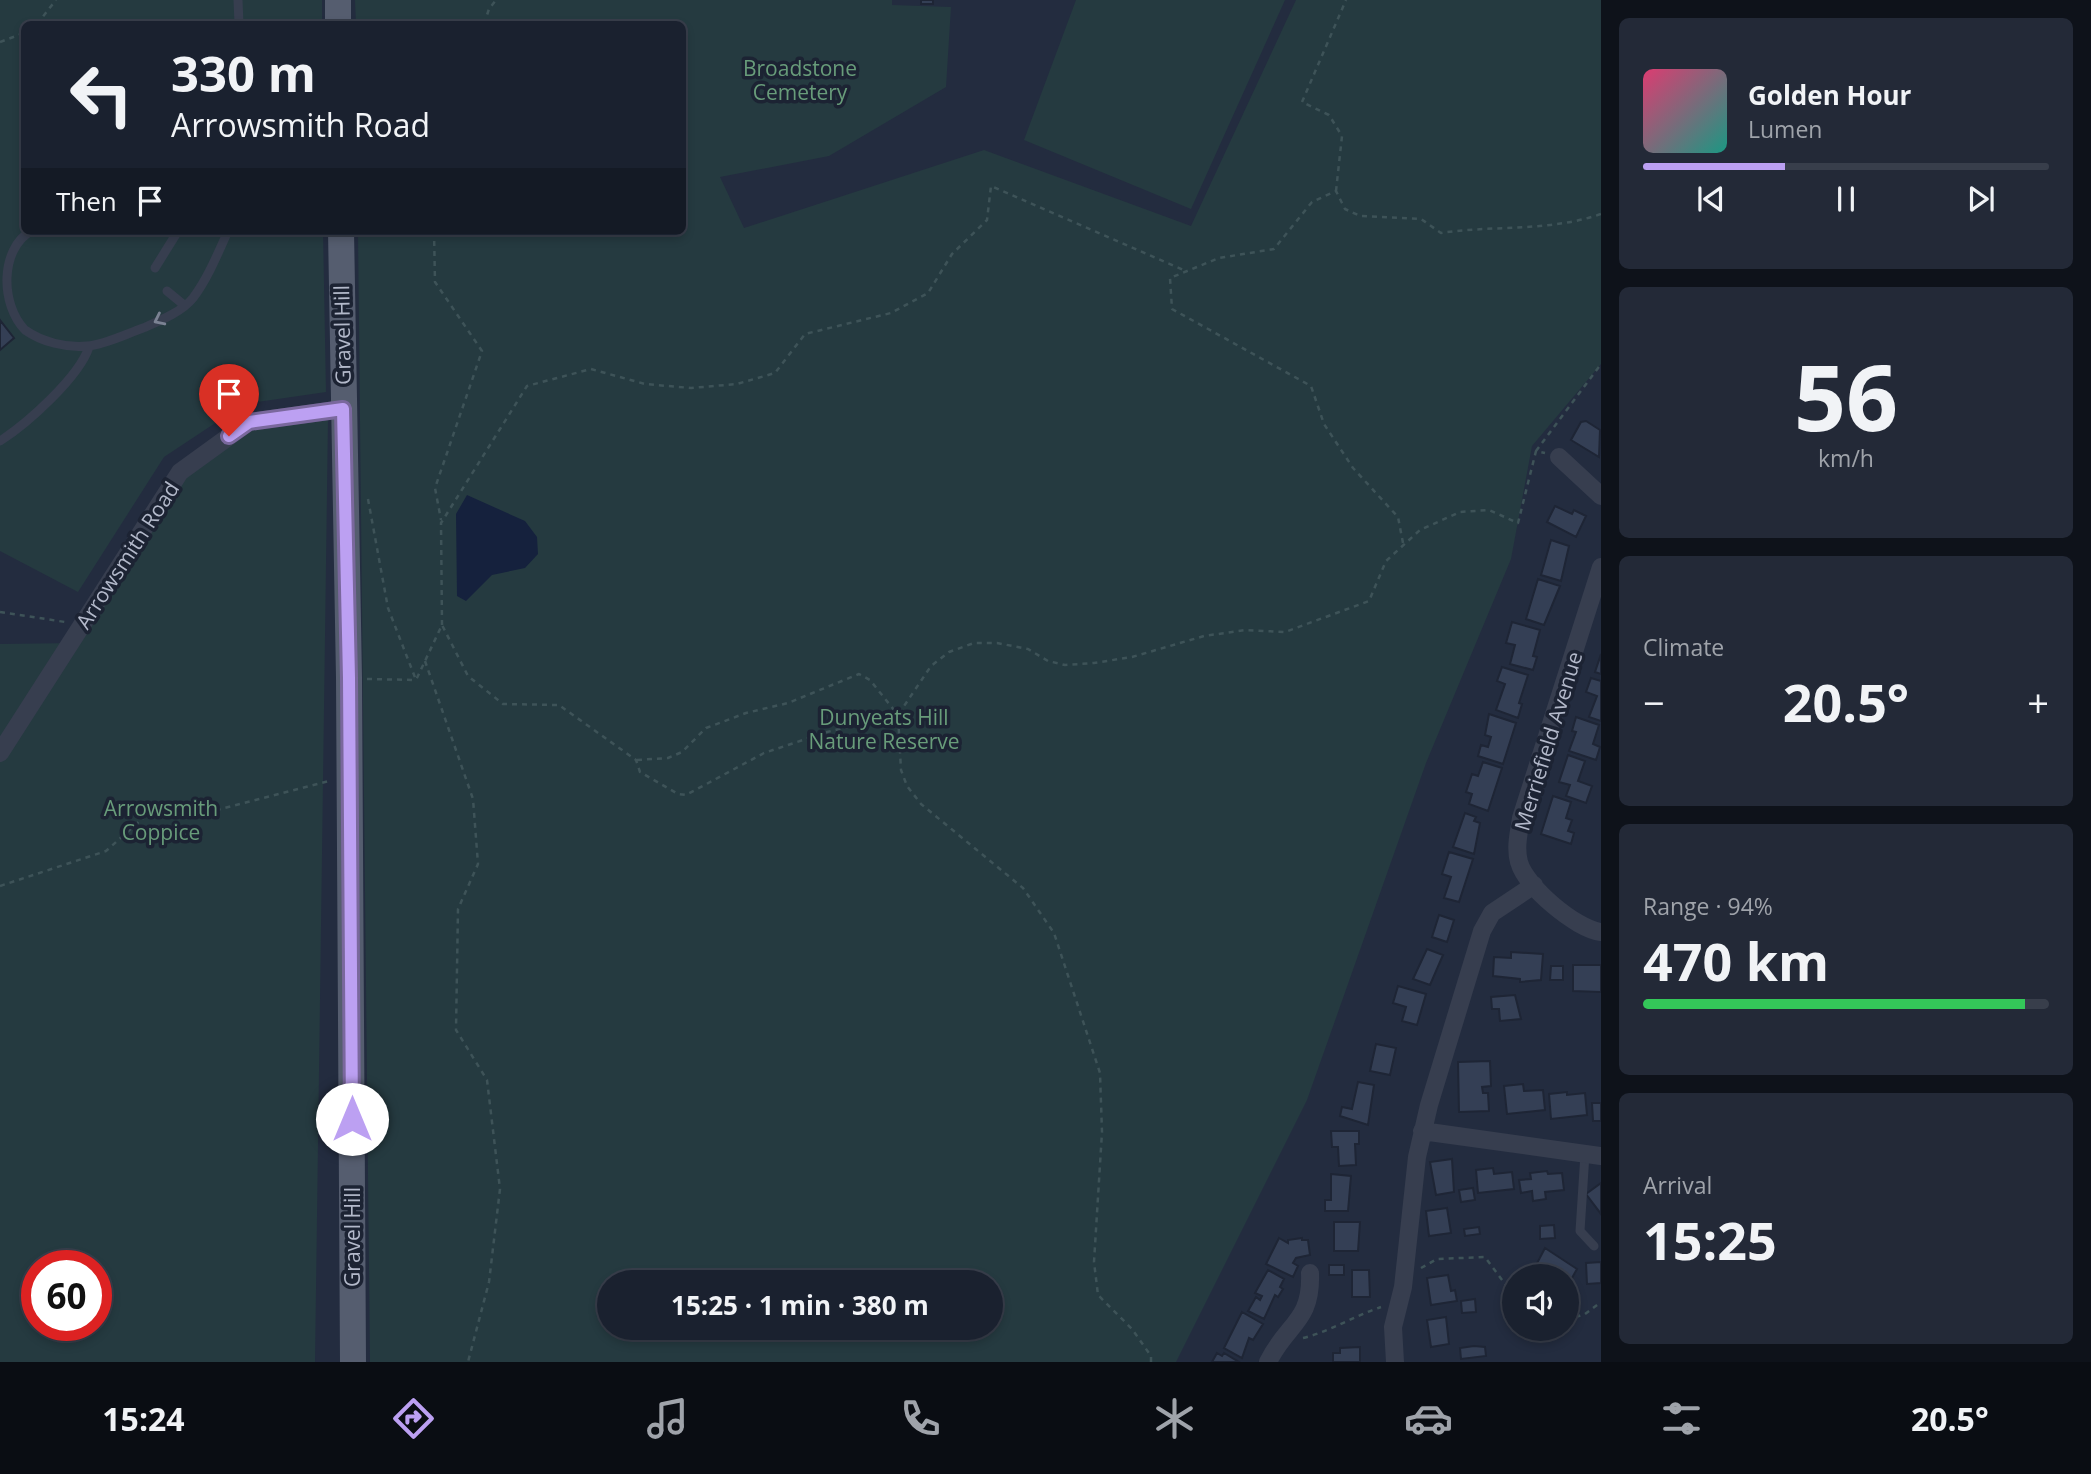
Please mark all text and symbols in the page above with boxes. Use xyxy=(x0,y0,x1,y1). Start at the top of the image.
text: 330 m xyxy=(171,40,316,106)
icon: left xyxy=(56,49,147,140)
park label: Broadstone Cemetery xyxy=(743,54,857,106)
text: Golden Hour xyxy=(1748,77,1911,113)
text: Arrowsmith Road xyxy=(171,103,430,146)
text: Lumen xyxy=(1748,113,1822,145)
icon: previous xyxy=(1692,180,1730,218)
icon: pause xyxy=(1827,180,1865,218)
icon: next xyxy=(1962,180,2000,218)
icon: arrive xyxy=(131,182,169,220)
text: Then xyxy=(56,183,117,219)
street label: Gravel Hill xyxy=(327,285,357,385)
one-way arrow xyxy=(154,312,166,326)
text: 56 xyxy=(1794,334,1898,458)
pin xyxy=(199,364,259,436)
icon: arrive xyxy=(210,375,248,413)
text: km/h xyxy=(1818,442,1874,474)
street label: Arrowsmith Road xyxy=(69,476,185,634)
text: Climate xyxy=(1643,631,1724,663)
street label: Merriefield Avenue xyxy=(1507,648,1589,834)
text: 20.5° xyxy=(1783,666,1909,737)
text: − xyxy=(1643,676,1665,728)
text: + xyxy=(2027,676,2049,728)
park label: Dunyeats Hill Nature Reserve xyxy=(808,703,960,755)
park label: Arrowsmith Coppice xyxy=(104,794,218,846)
text: Range · 94% xyxy=(1643,890,1773,922)
text: 470 km xyxy=(1643,925,1829,996)
position arrow xyxy=(315,1082,389,1156)
text: Arrival xyxy=(1643,1169,1712,1201)
street label: Gravel Hill xyxy=(338,1187,366,1287)
text: 15:25 xyxy=(1643,1204,1777,1275)
speed limit sign: 60 xyxy=(21,1250,112,1341)
map controls xyxy=(1502,1264,1579,1341)
button: sound xyxy=(1502,1264,1579,1341)
text: 15:25 · 1 min · 380 m xyxy=(671,1287,929,1323)
icon: directions xyxy=(389,1394,438,1443)
icon: music xyxy=(643,1394,692,1443)
icon: phone xyxy=(896,1394,945,1443)
icon: climate xyxy=(1150,1394,1199,1443)
icon: car xyxy=(1404,1394,1453,1443)
icon: filters xyxy=(1657,1394,1706,1443)
text: 15:24 xyxy=(102,1397,185,1440)
text: 20.5° xyxy=(1911,1397,1989,1440)

